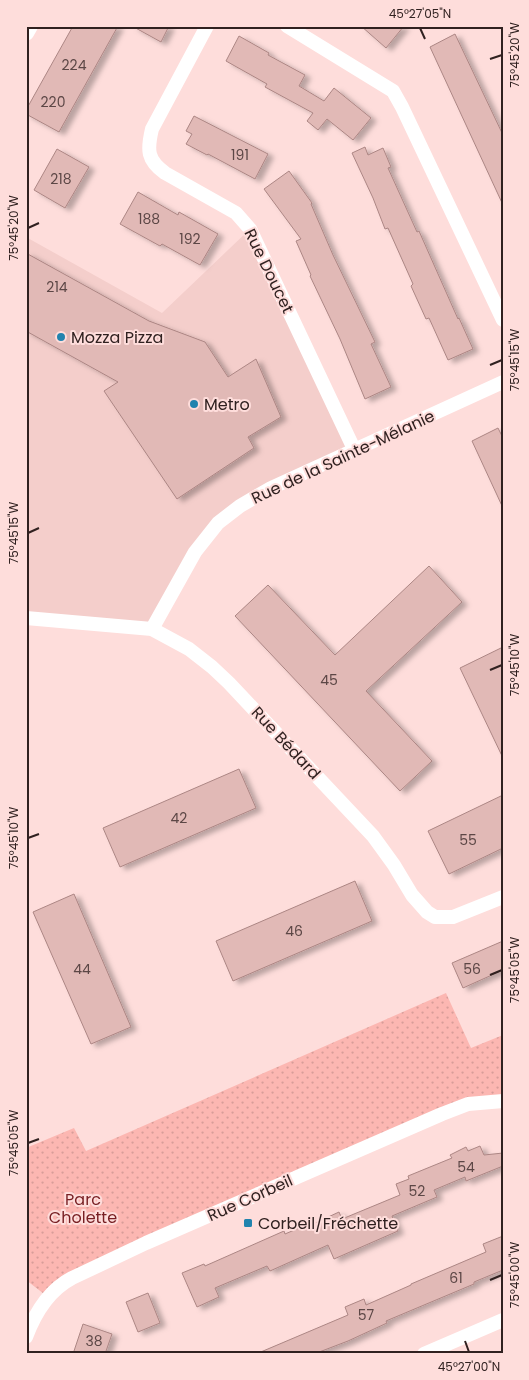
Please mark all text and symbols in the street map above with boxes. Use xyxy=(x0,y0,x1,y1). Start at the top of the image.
text: 45°27'05"N xyxy=(389,5,451,22)
text: 75°45'20"W xyxy=(506,22,523,88)
house number: 224 xyxy=(62,55,87,75)
house number: 220 xyxy=(41,92,65,112)
house number: 191 xyxy=(231,145,249,165)
house number: 218 xyxy=(50,169,72,189)
text: 75°45'20"W xyxy=(5,195,22,261)
house number: 188 xyxy=(138,209,160,229)
street label: Rue Doucet xyxy=(239,225,299,317)
house number: 192 xyxy=(179,229,201,249)
house number: 214 xyxy=(46,277,68,297)
place label: Mozza Pizza xyxy=(71,326,163,349)
text: 75°45'15"W xyxy=(506,328,523,391)
marker: Mozza Pizza xyxy=(55,331,67,343)
place label: Metro xyxy=(204,393,250,416)
marker: Metro xyxy=(188,398,200,410)
street label: Rue de la Sainte-Mélanie xyxy=(248,404,438,510)
text: 75°45'15"W xyxy=(5,501,22,564)
text: 75°45'10"W xyxy=(506,633,523,696)
house number: 45 xyxy=(320,670,338,690)
street label: Rue Bédard xyxy=(246,701,326,785)
text: 75°45'10"W xyxy=(5,806,22,869)
house number: 42 xyxy=(171,808,187,828)
house number: 55 xyxy=(459,830,477,850)
house number: 46 xyxy=(285,921,303,941)
text: 75°45'05"W xyxy=(506,937,523,1003)
house number: 44 xyxy=(73,959,91,979)
house number: 56 xyxy=(463,959,481,979)
text: 75°45'05"W xyxy=(5,1110,22,1176)
house number: 54 xyxy=(457,1157,475,1177)
street label: Rue Corbeil xyxy=(204,1169,296,1227)
house number: 52 xyxy=(409,1181,425,1201)
park label: Parc Cholette xyxy=(49,1188,117,1229)
place label: Corbeil/Fréchette xyxy=(258,1212,398,1235)
marker: Corbeil/Fréchette xyxy=(242,1217,254,1229)
text: 75°45'00"W xyxy=(506,1242,523,1308)
house number: 61 xyxy=(449,1268,463,1288)
house number: 57 xyxy=(358,1305,375,1325)
house number: 38 xyxy=(85,1331,103,1351)
text: 45°27'00"N xyxy=(438,1358,500,1375)

